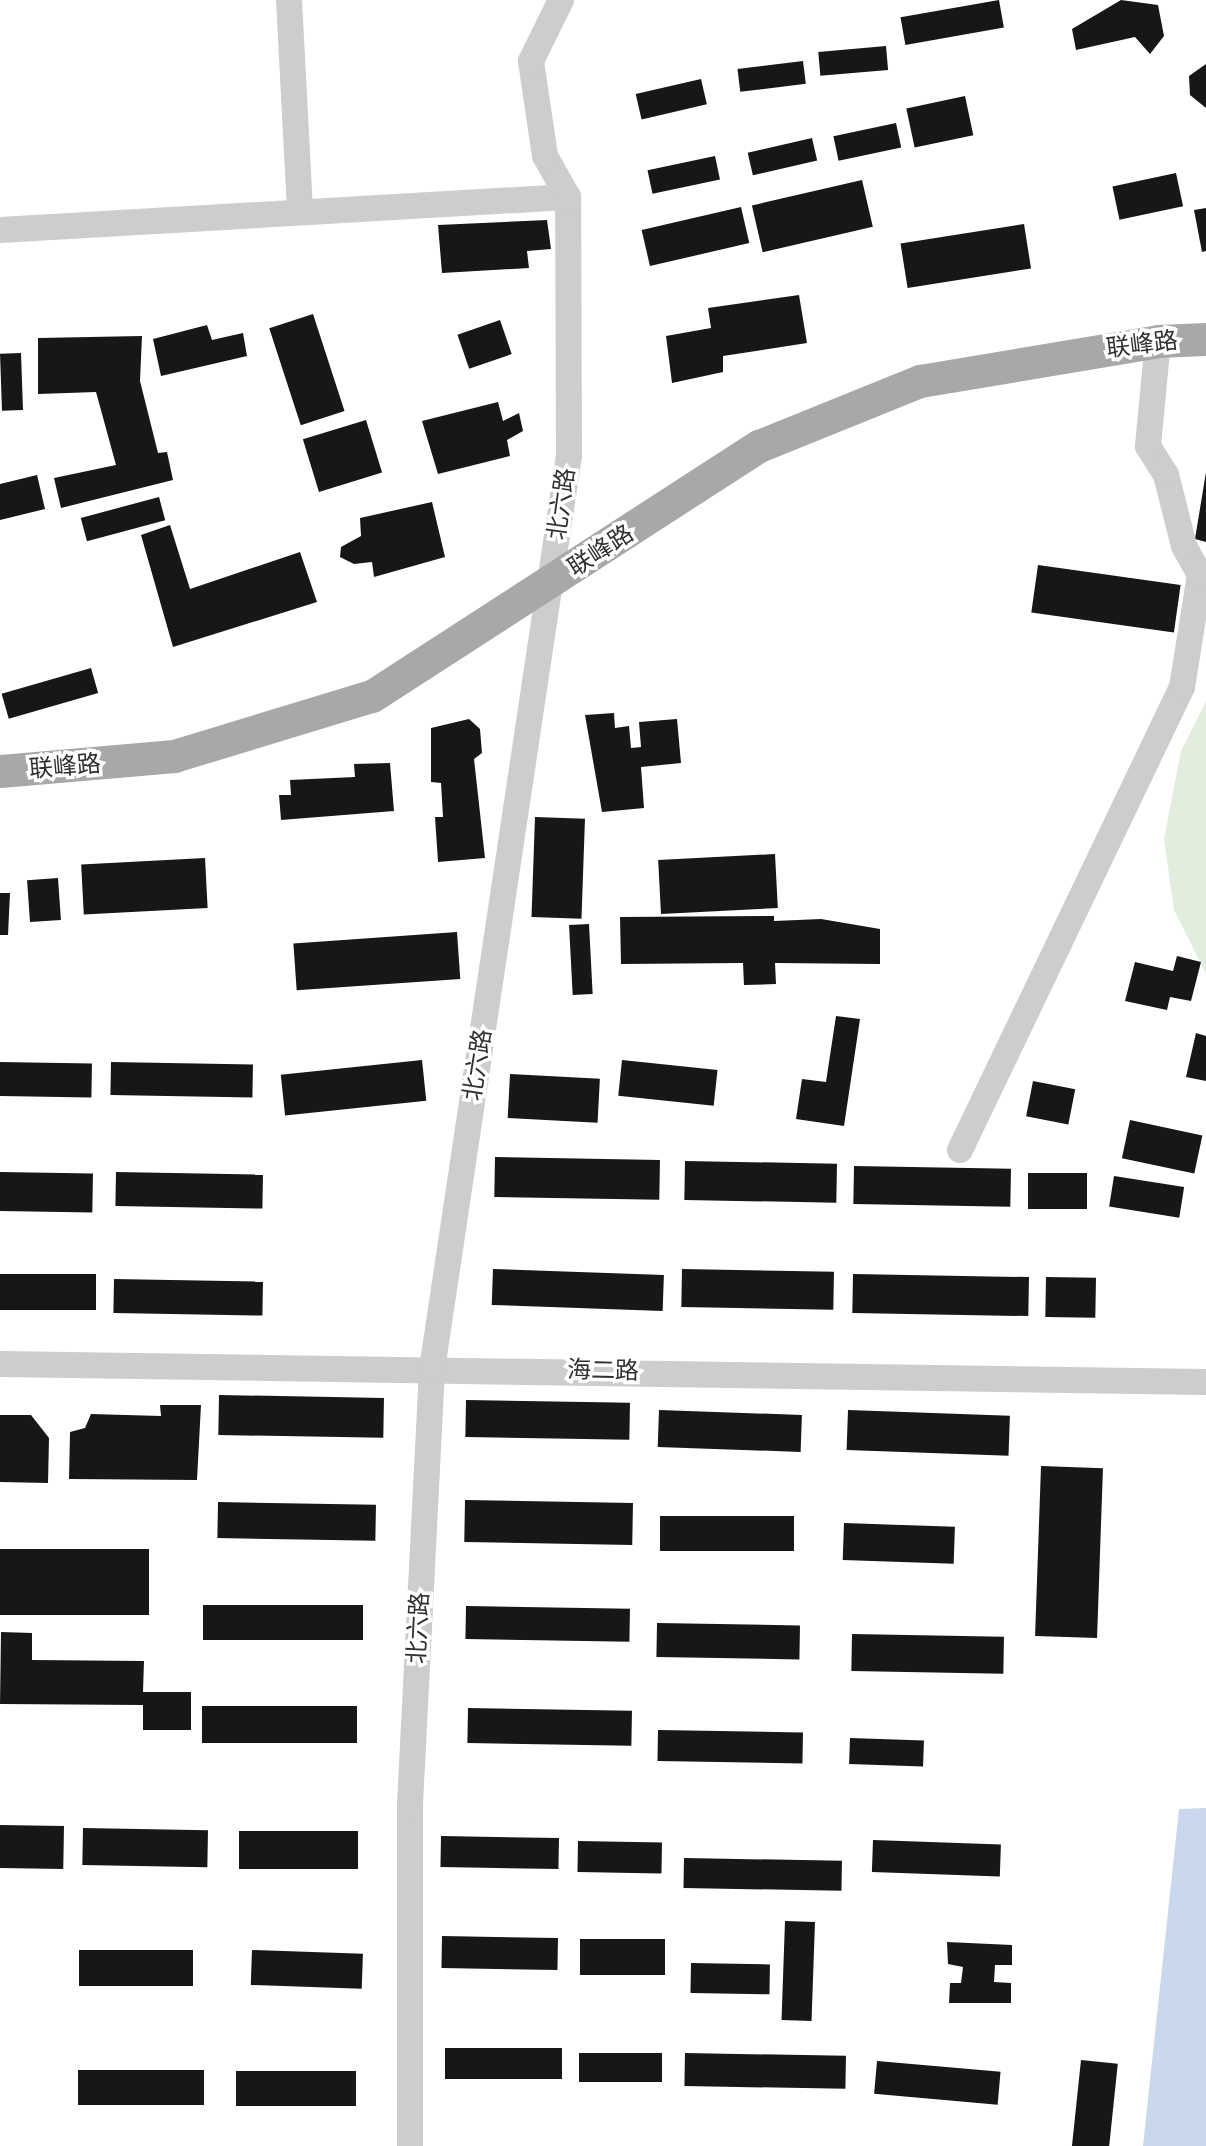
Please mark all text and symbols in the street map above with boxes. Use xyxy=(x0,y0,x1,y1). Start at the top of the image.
street label: 联峰路 xyxy=(1105,326,1179,364)
street label: 北六路 xyxy=(543,466,581,542)
street label: 联峰路 xyxy=(563,519,639,583)
street label: 联峰路 xyxy=(28,750,102,784)
street label: 北六路 xyxy=(458,1027,498,1103)
street label: 海二路 xyxy=(567,1356,639,1386)
street label: 北六路 xyxy=(403,1591,435,1665)

